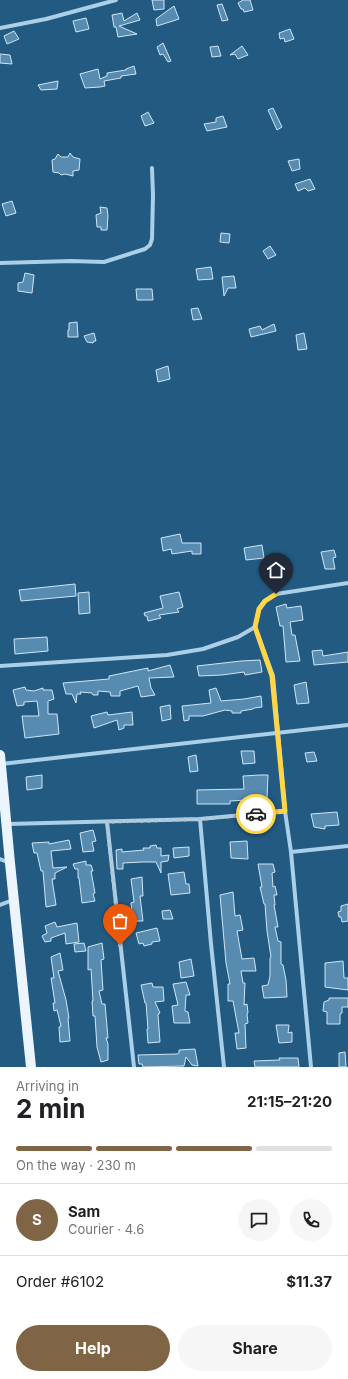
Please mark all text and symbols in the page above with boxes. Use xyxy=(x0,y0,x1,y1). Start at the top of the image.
pin xyxy=(259,553,293,594)
icon: home xyxy=(265,559,287,581)
courier xyxy=(236,794,276,834)
icon: car xyxy=(245,803,267,825)
pin xyxy=(103,904,137,945)
icon: bag xyxy=(109,910,131,932)
text: Arriving in xyxy=(16,1078,79,1094)
text: 21:15–21:20 xyxy=(247,1092,332,1111)
text: 2 min xyxy=(16,1093,86,1124)
text: On the way · 230 m xyxy=(16,1157,136,1173)
button: chat xyxy=(238,1199,280,1241)
button: phone xyxy=(290,1199,332,1241)
text: Sam xyxy=(68,1202,100,1221)
text: S xyxy=(32,1210,42,1229)
text: Courier · 4.6 xyxy=(68,1221,144,1237)
text: Order #6102 xyxy=(16,1272,104,1291)
text: $11.37 xyxy=(286,1272,332,1291)
button: Help xyxy=(16,1325,170,1371)
button: Share xyxy=(178,1325,332,1371)

